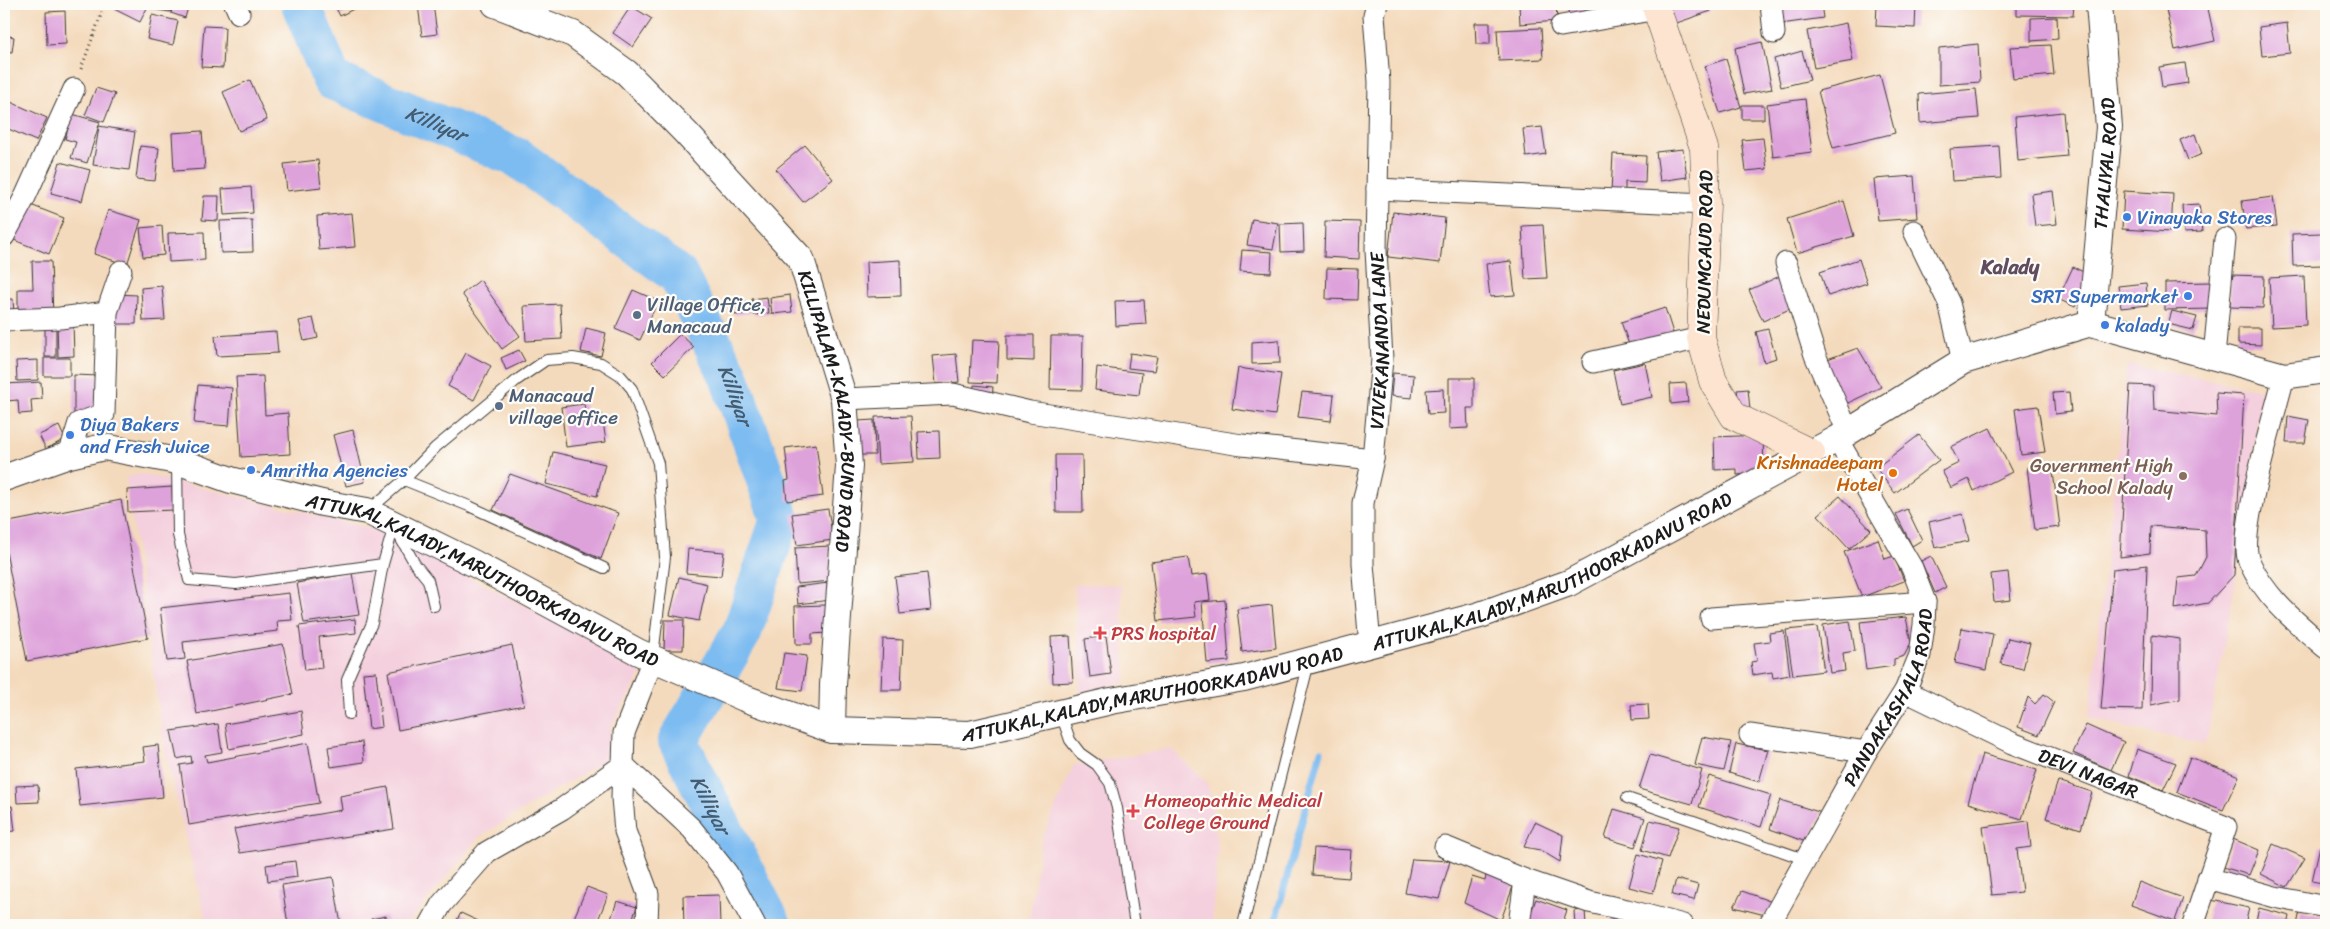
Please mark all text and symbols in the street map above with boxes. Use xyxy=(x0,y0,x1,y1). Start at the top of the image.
water label: Killiyar xyxy=(400,96,475,154)
street label: THALIYAL ROAD xyxy=(2084,96,2126,231)
street label: NEDUMCAUD ROAD xyxy=(1687,169,1722,334)
place label: Vinayaka Stores xyxy=(2137,201,2272,234)
marker: Vinayaka Stores xyxy=(2121,211,2133,223)
street label: VIVEKANANDA LANE xyxy=(1360,250,1399,431)
district label: Kalady xyxy=(1980,250,2040,285)
street label: KILLIPALAM-KALADY-BUND ROAD xyxy=(788,266,865,554)
place label: SRT Supermarket xyxy=(2031,280,2179,313)
place label: Village Office, Manacaud xyxy=(647,288,766,343)
marker: SRT Supermarket xyxy=(2182,290,2194,302)
marker: Village Office, Manacaud xyxy=(631,309,643,321)
place label: kalady xyxy=(2115,309,2170,342)
marker: kalady xyxy=(2099,319,2111,331)
water label: Killiyar xyxy=(708,358,763,434)
place label: Manacaud village office xyxy=(509,379,618,434)
marker: Manacaud village office xyxy=(493,400,505,412)
place label: Diya Bakers and Fresh Juice xyxy=(80,408,210,463)
marker: Diya Bakers and Fresh Juice xyxy=(64,429,76,441)
place label: Krishnadeepam Hotel xyxy=(1757,446,1884,501)
place label: Government High School Kalady xyxy=(2030,449,2173,504)
place label: Amritha Agencies xyxy=(260,454,408,487)
marker: Amritha Agencies xyxy=(245,464,257,476)
marker: Krishnadeepam Hotel xyxy=(1887,467,1899,479)
marker: Government High School Kalady xyxy=(2177,470,2189,482)
street label: ATTUKAL,KALADY,MARUTHOORKADAVU ROAD xyxy=(1367,482,1739,660)
street label: ATTUKAL,KALADY,MARUTHOORKADAVU ROAD xyxy=(302,483,665,677)
street label: PANDAKASHALA ROAD xyxy=(1834,607,1942,792)
place label: PRS hospital xyxy=(1111,617,1217,650)
marker: PRS hospital xyxy=(1093,626,1107,640)
street label: ATTUKAL,KALADY,MARUTHOORKADAVU ROAD xyxy=(961,636,1347,751)
street label: DEVI NAGAR xyxy=(2033,739,2143,808)
water label: Killiyar xyxy=(680,769,742,844)
place label: Homeopathic Medical College Ground xyxy=(1144,784,1323,839)
marker: Homeopathic Medical College Ground xyxy=(1126,804,1140,818)

